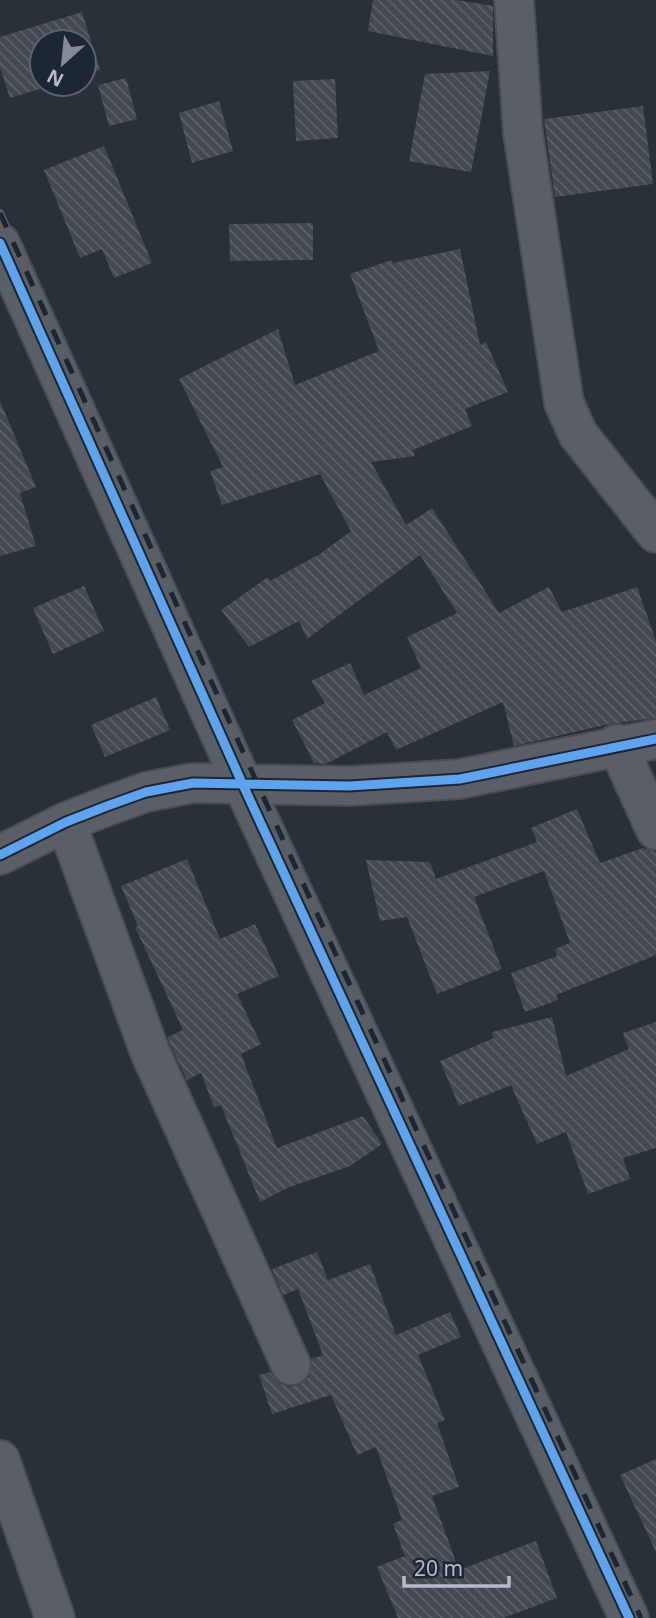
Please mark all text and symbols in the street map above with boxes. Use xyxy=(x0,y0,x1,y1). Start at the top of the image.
north arrow xyxy=(28,28,98,98)
text: N xyxy=(42,63,68,93)
scale bar xyxy=(404,1544,509,1588)
text: 20 m xyxy=(414,1554,463,1582)

